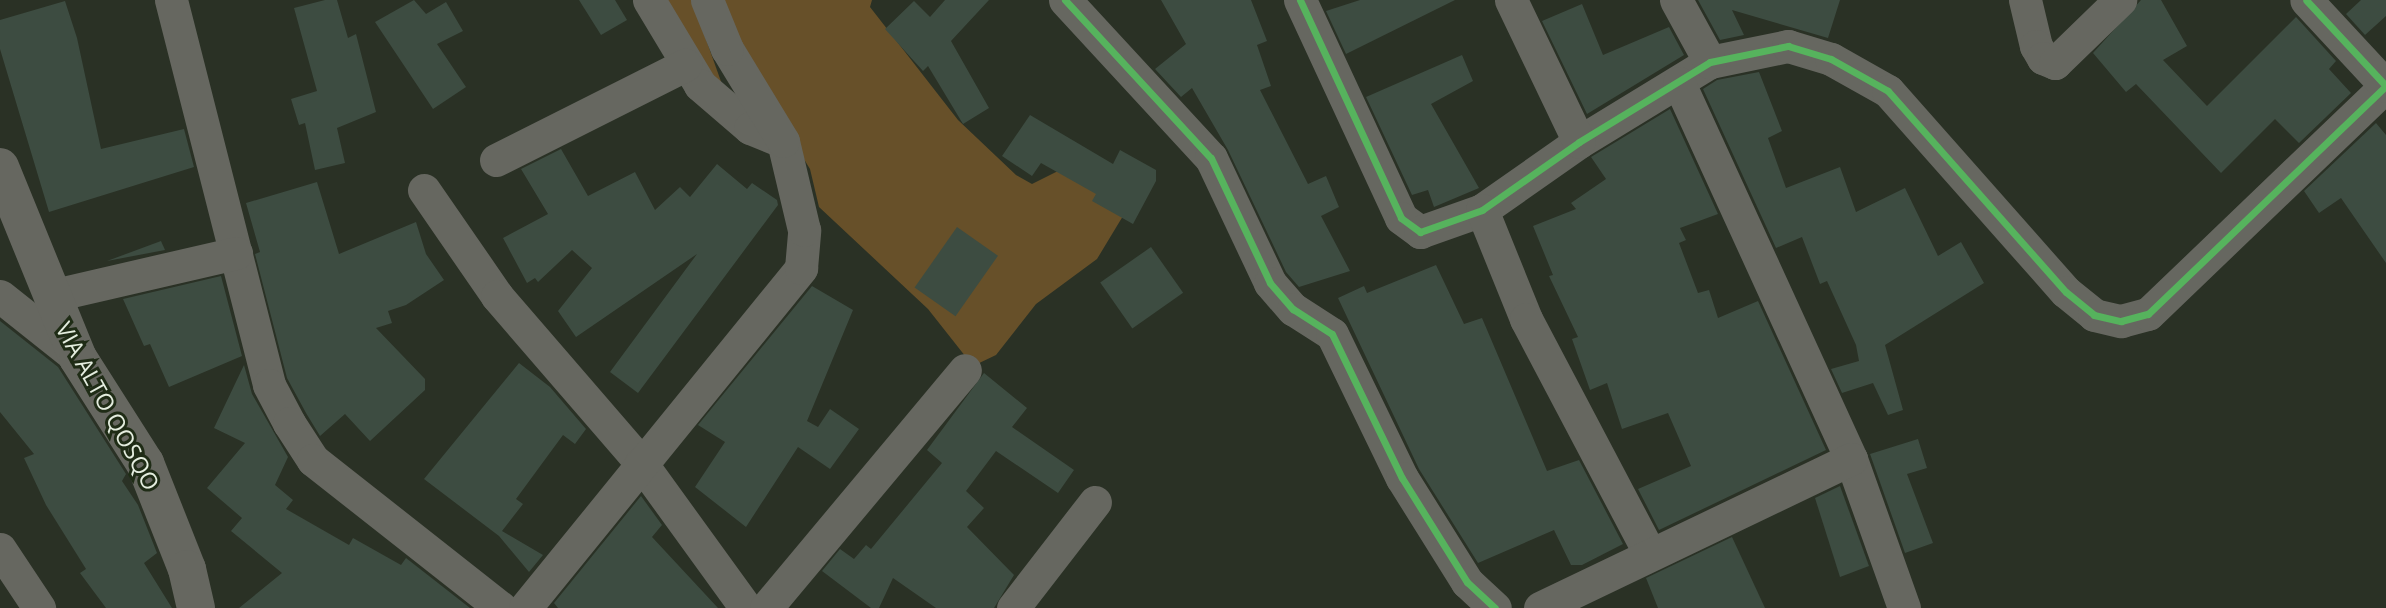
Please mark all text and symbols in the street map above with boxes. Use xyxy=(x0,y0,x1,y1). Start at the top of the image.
street label: VIA ALTO QOSQO xyxy=(50,317,166,495)

